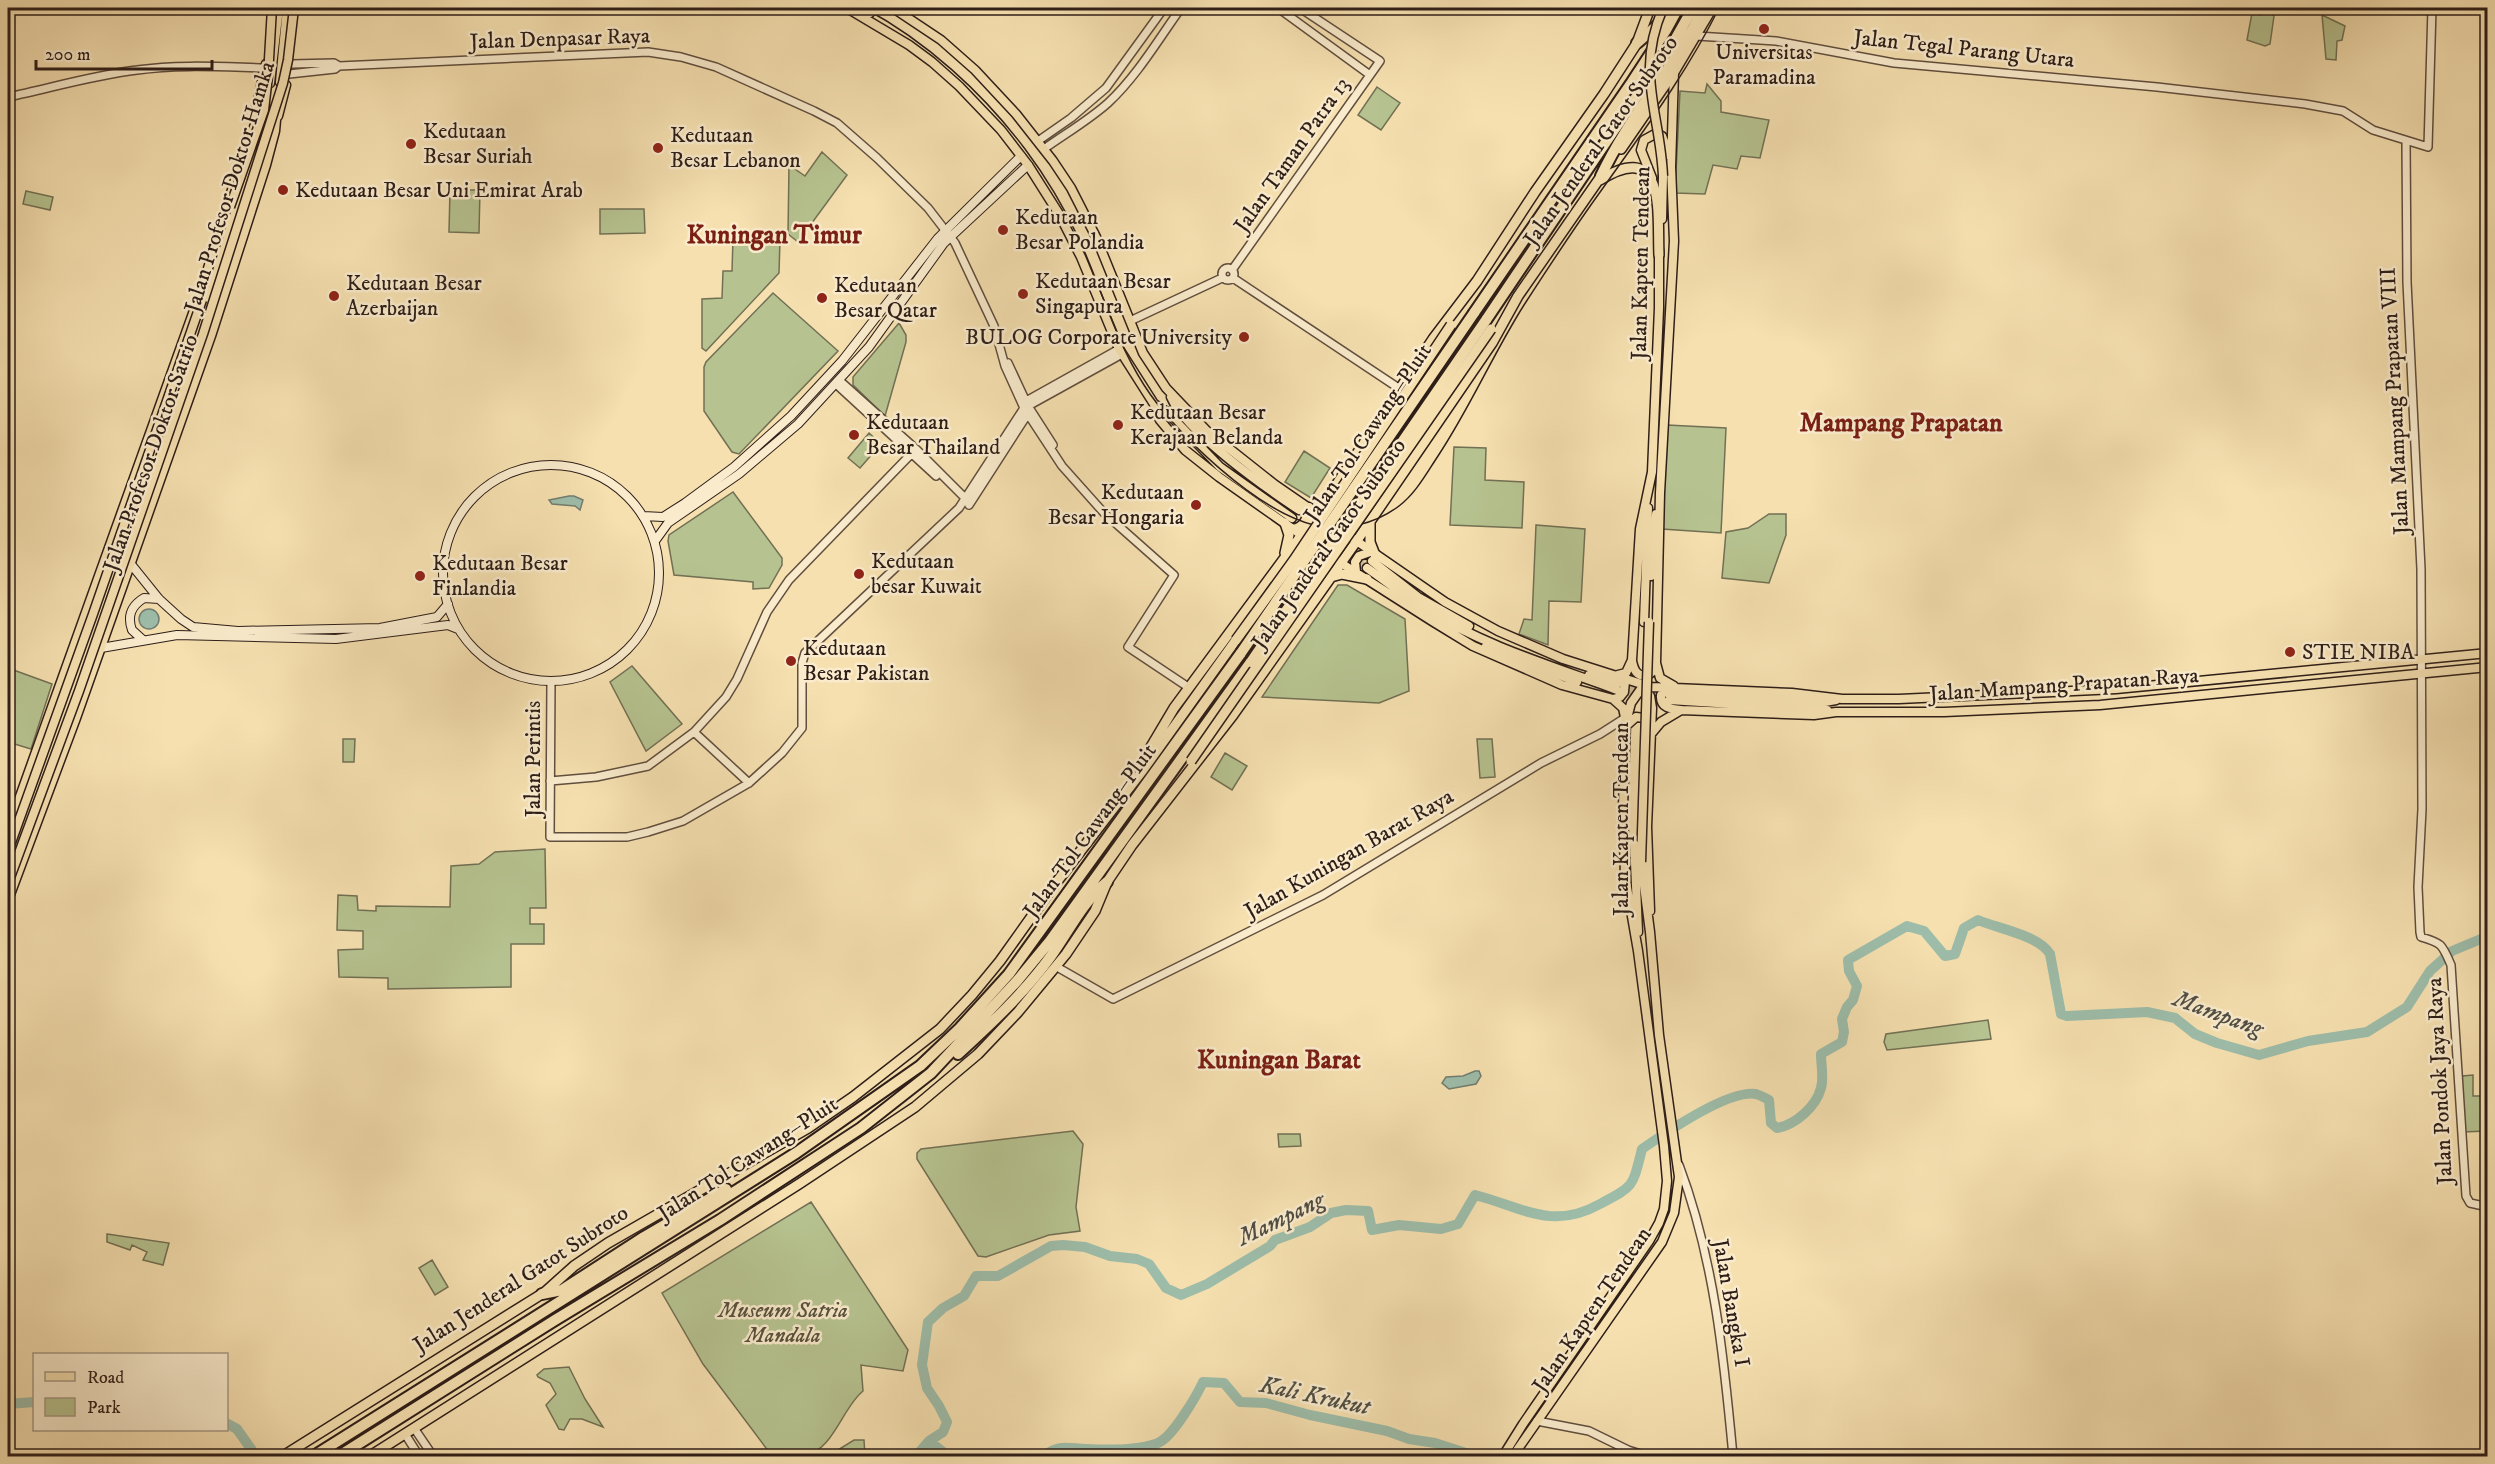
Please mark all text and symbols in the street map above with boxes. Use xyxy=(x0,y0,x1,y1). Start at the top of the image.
street label: Jalan Denpasar Raya xyxy=(467,22,651,56)
marker: Universitas Paramadina xyxy=(1757,22,1771,36)
street label: Jalan Tegal Parang Utara xyxy=(1850,24,2076,74)
street label: Jalan Jenderal Gatot Subroto xyxy=(1517,30,1684,253)
scale bar xyxy=(36,33,212,71)
place label: Universitas Paramadina xyxy=(1712,39,1816,91)
text: 200 m xyxy=(45,44,91,66)
street label: Jalan Profesor Doktor Hamka xyxy=(178,57,281,318)
street label: Jalan Taman Patra 13 xyxy=(1227,72,1356,240)
place label: Kedutaan Besar Suriah xyxy=(423,118,533,170)
place label: Kedutaan Besar Lebanon xyxy=(670,122,801,174)
marker: Kedutaan Besar Suriah xyxy=(404,137,418,151)
marker: Kedutaan Besar Lebanon xyxy=(651,141,665,155)
street label: Jalan Kapten Tendean xyxy=(1626,165,1656,362)
place label: Kedutaan Besar Uni Emirat Arab xyxy=(295,177,583,204)
marker: Kedutaan Besar Uni Emirat Arab xyxy=(276,183,290,197)
place label: Kedutaan Besar Polandia xyxy=(1015,204,1145,256)
district label: Kuningan Timur xyxy=(686,219,862,252)
marker: Kedutaan Besar Polandia xyxy=(996,223,1010,237)
street label: Jalan Mampang Prapatan VIII xyxy=(2375,267,2416,537)
place label: Kedutaan Besar Singapura xyxy=(1035,268,1172,320)
place label: Kedutaan Besar Azerbaijan xyxy=(346,270,483,322)
place label: Kedutaan Besar Qatar xyxy=(834,272,938,324)
marker: Kedutaan Besar Singapura xyxy=(1016,287,1030,301)
marker: Kedutaan Besar Azerbaijan xyxy=(327,289,341,303)
marker: Kedutaan Besar Qatar xyxy=(815,291,829,305)
place label: BULOG Corporate University xyxy=(965,324,1233,351)
marker: BULOG Corporate University xyxy=(1237,330,1251,344)
street label: Jalan Profesor Doktor Satrio xyxy=(97,331,204,577)
street label: Jalan Tol Cawang–Pluit xyxy=(1297,339,1438,529)
place label: Kedutaan Besar Kerajaan Belanda xyxy=(1130,399,1283,451)
district label: Mampang Prapatan xyxy=(1799,407,2003,440)
place label: Kedutaan Besar Thailand xyxy=(866,409,1000,461)
marker: Kedutaan Besar Kerajaan Belanda xyxy=(1111,418,1125,432)
marker: Kedutaan Besar Thailand xyxy=(847,428,861,442)
street label: Jalan Jenderal Gatot Subroto xyxy=(1245,433,1412,656)
place label: Kedutaan Besar Hongaria xyxy=(1048,479,1185,531)
marker: Kedutaan Besar Hongaria xyxy=(1189,498,1203,512)
place label: Kedutaan besar Kuwait xyxy=(871,548,982,600)
place label: Kedutaan Besar Finlandia xyxy=(432,550,569,602)
marker: Kedutaan besar Kuwait xyxy=(852,567,866,581)
marker: Kedutaan Besar Finlandia xyxy=(413,569,427,583)
place label: Kedutaan Besar Pakistan xyxy=(803,635,930,687)
place label: STIE NIBA xyxy=(2302,639,2416,666)
marker: STIE NIBA xyxy=(2283,645,2297,659)
marker: Kedutaan Besar Pakistan xyxy=(784,654,798,668)
street label: Jalan Mampang Prapatan Raya xyxy=(1926,662,2200,708)
street label: Jalan Perintis xyxy=(520,701,547,819)
street label: Jalan Kapten Tendean xyxy=(1608,722,1635,918)
street label: Jalan Tol Cawang–Pluit xyxy=(1016,738,1163,925)
street label: Jalan Kuningan Barat Raya xyxy=(1238,783,1459,926)
street label: Jalan Pondok Jaya Raya xyxy=(2421,976,2459,1187)
water label: Mampang xyxy=(2167,983,2269,1045)
district label: Kuningan Barat xyxy=(1197,1044,1362,1077)
street label: Jalan Tol Cawang–Pluit xyxy=(651,1091,843,1228)
water label: Mampang xyxy=(1231,1184,1331,1254)
street label: Jalan Jenderal Gatot Subroto xyxy=(407,1199,634,1360)
street label: Jalan Kapten Tendean xyxy=(1525,1222,1658,1400)
street label: Jalan Bangka I xyxy=(1706,1235,1756,1369)
park label: Museum Satria Mandala xyxy=(716,1297,848,1349)
legend xyxy=(33,1353,228,1431)
text: Road xyxy=(87,1367,124,1389)
water label: Kali Krukut xyxy=(1256,1369,1374,1423)
text: Park xyxy=(87,1397,121,1419)

